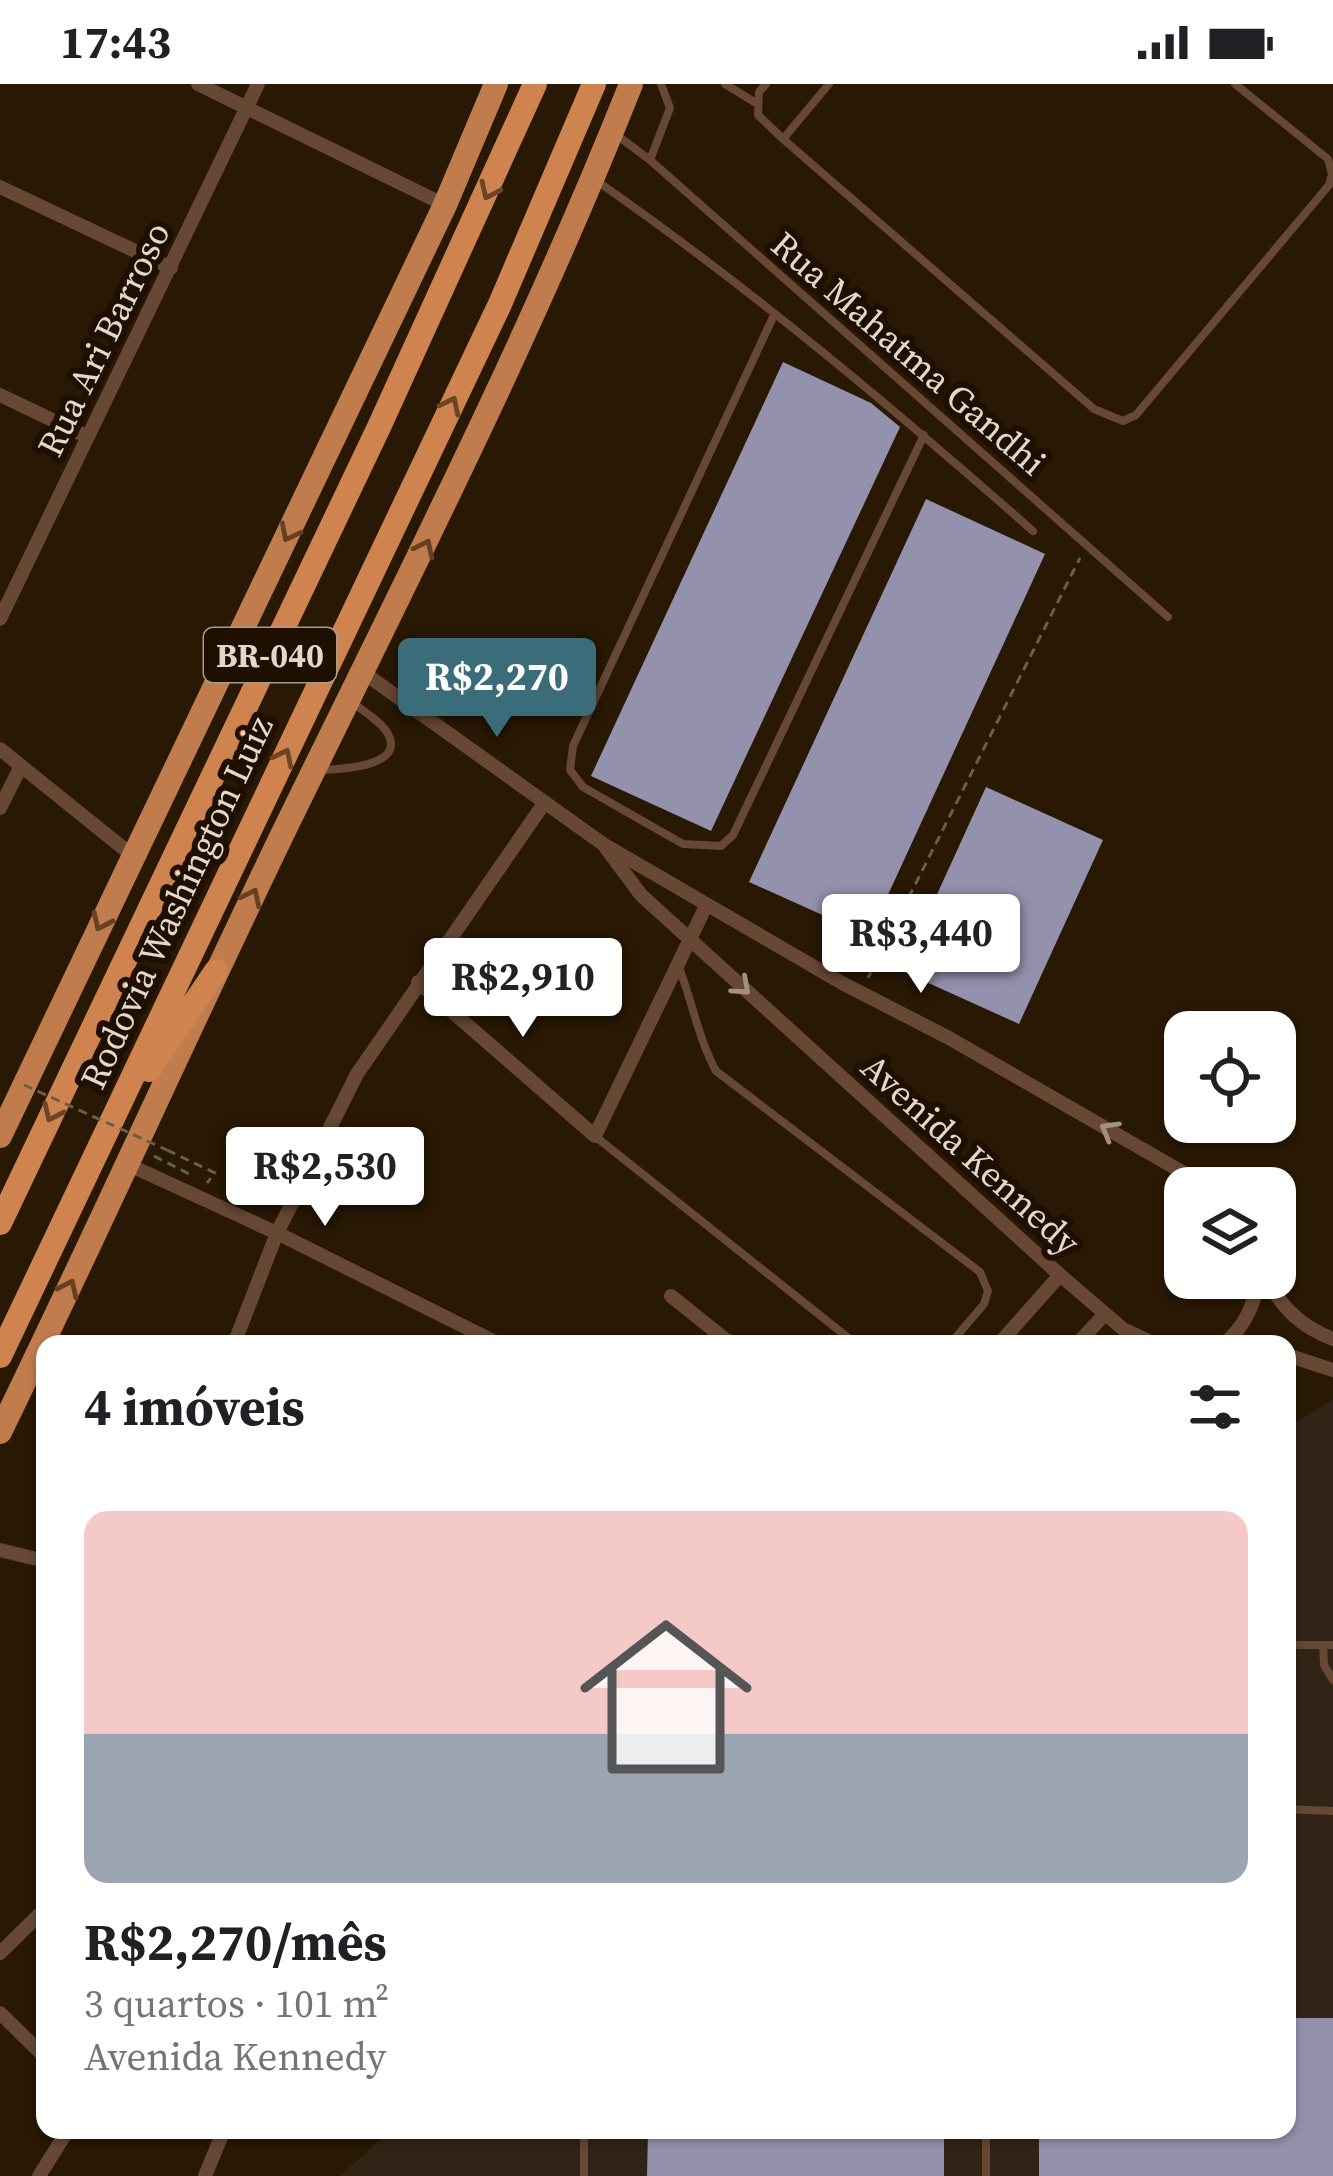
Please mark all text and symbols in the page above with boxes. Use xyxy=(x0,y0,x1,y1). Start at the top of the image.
text: 17:43 xyxy=(60,11,171,73)
one-way arrow xyxy=(480,179,503,201)
street label: Rua Ari Barroso xyxy=(26,214,181,465)
street label: Rua Mahatma Gandhi xyxy=(761,220,1056,486)
one-way arrow xyxy=(437,395,460,417)
one-way arrow xyxy=(279,521,303,542)
one-way arrow xyxy=(411,539,434,560)
road number: BR-040 xyxy=(204,628,336,682)
pin: R$2,270 xyxy=(386,638,608,740)
text: R$2,270 xyxy=(425,650,569,703)
street label: Rodovia Washington Luiz xyxy=(68,708,285,1097)
one-way arrow xyxy=(270,748,294,769)
one-way arrow xyxy=(238,888,261,909)
pin: R$3,440 xyxy=(810,894,1032,996)
text: R$3,440 xyxy=(849,906,993,959)
one-way arrow xyxy=(92,910,115,932)
pin: R$2,910 xyxy=(412,938,634,1040)
text: R$2,910 xyxy=(451,950,595,1003)
one-way arrow xyxy=(729,973,750,994)
map controls xyxy=(1164,1011,1296,1299)
button: locate xyxy=(1164,1011,1296,1143)
street label: Avenida Kennedy xyxy=(851,1043,1091,1266)
one-way arrow xyxy=(43,1101,66,1122)
one-way arrow xyxy=(1100,1121,1122,1144)
pin: R$2,530 xyxy=(214,1127,436,1229)
text: R$2,530 xyxy=(253,1139,397,1192)
button: layers xyxy=(1164,1167,1296,1299)
one-way arrow xyxy=(55,1279,78,1300)
text: 4 imóveis xyxy=(84,1372,305,1442)
icon: filters xyxy=(1182,1374,1248,1440)
icon: home xyxy=(558,1589,774,1805)
text: R$2,270/mês xyxy=(84,1907,387,1977)
text: 3 quartos · 101 m² xyxy=(84,1977,389,2030)
text: Avenida Kennedy xyxy=(84,2030,386,2083)

